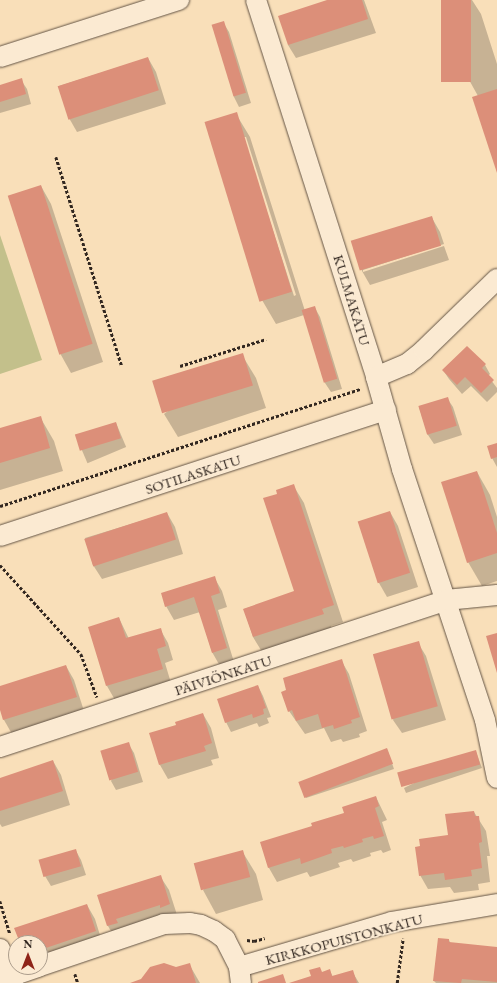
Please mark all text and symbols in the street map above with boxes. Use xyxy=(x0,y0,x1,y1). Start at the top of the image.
street label: KULMAKATU xyxy=(330,252,374,348)
street label: SOTILASKATU xyxy=(143,450,243,498)
street label: PÄIVIÖNKATU xyxy=(172,651,274,699)
street label: KIRKKOPUISTONKATU xyxy=(263,909,425,969)
north arrow xyxy=(8,935,48,975)
text: N xyxy=(24,937,32,951)

